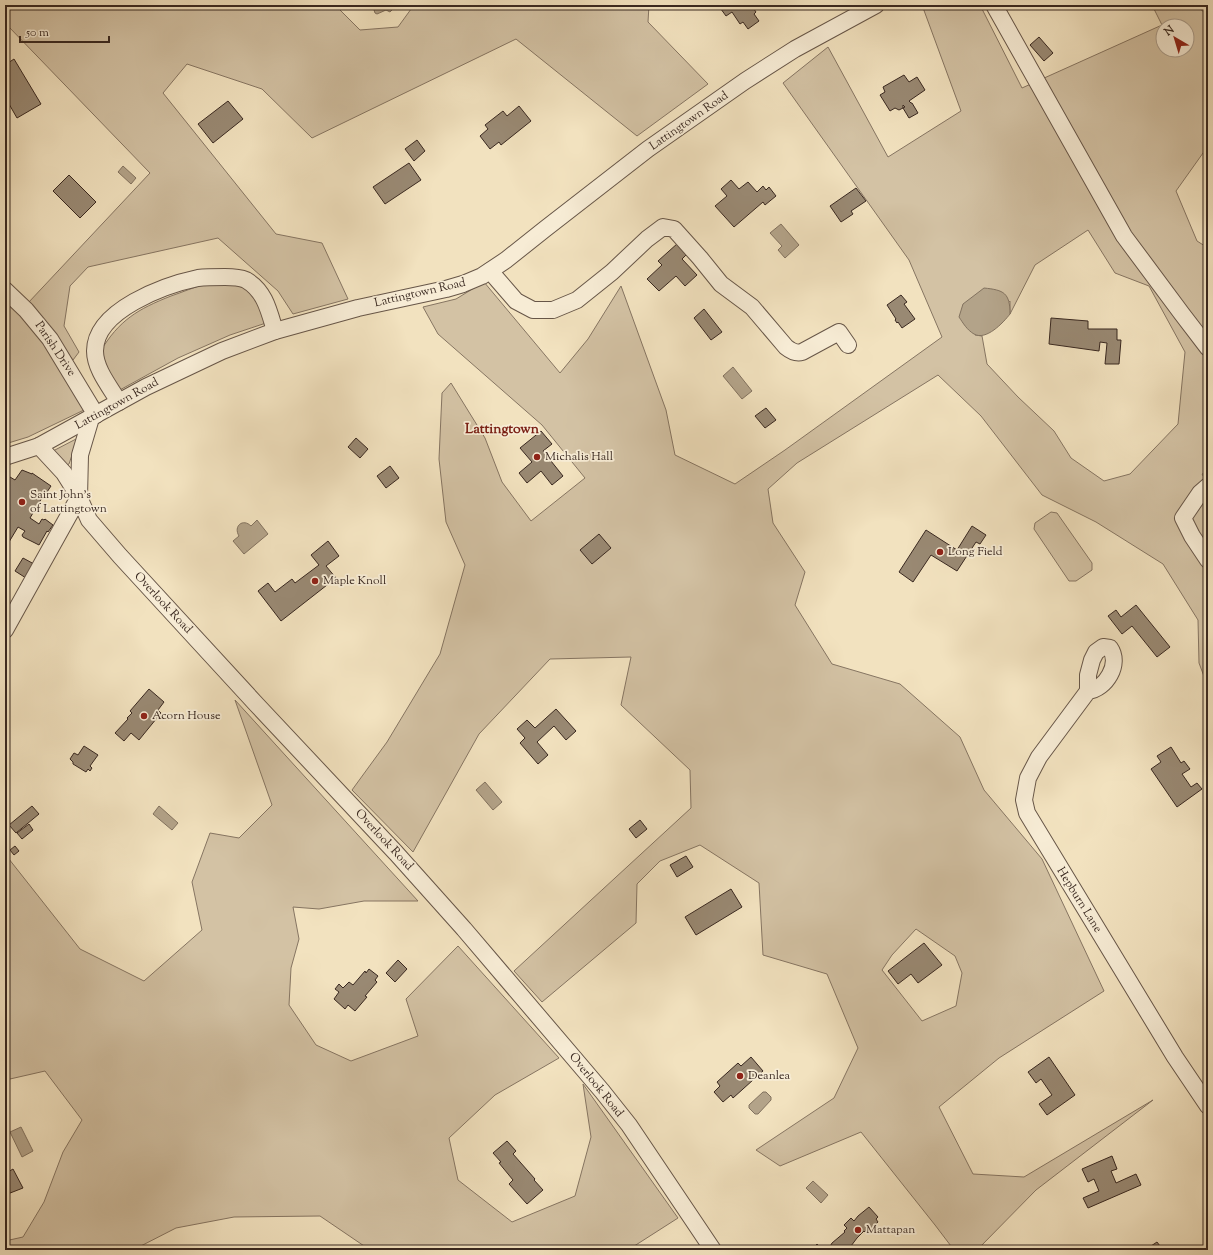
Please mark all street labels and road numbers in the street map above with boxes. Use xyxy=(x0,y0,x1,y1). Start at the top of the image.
street label: Lattingtown Road xyxy=(646,87,732,155)
street label: Lattingtown Road xyxy=(373,274,468,312)
street label: Parish Drive xyxy=(30,318,80,381)
street label: Lattingtown Road xyxy=(72,373,162,434)
street label: Overlook Road xyxy=(130,568,197,638)
street label: Overlook Road xyxy=(351,805,418,875)
street label: Hepburn Lane xyxy=(1052,864,1107,937)
street label: Overlook Road xyxy=(564,1049,628,1121)

